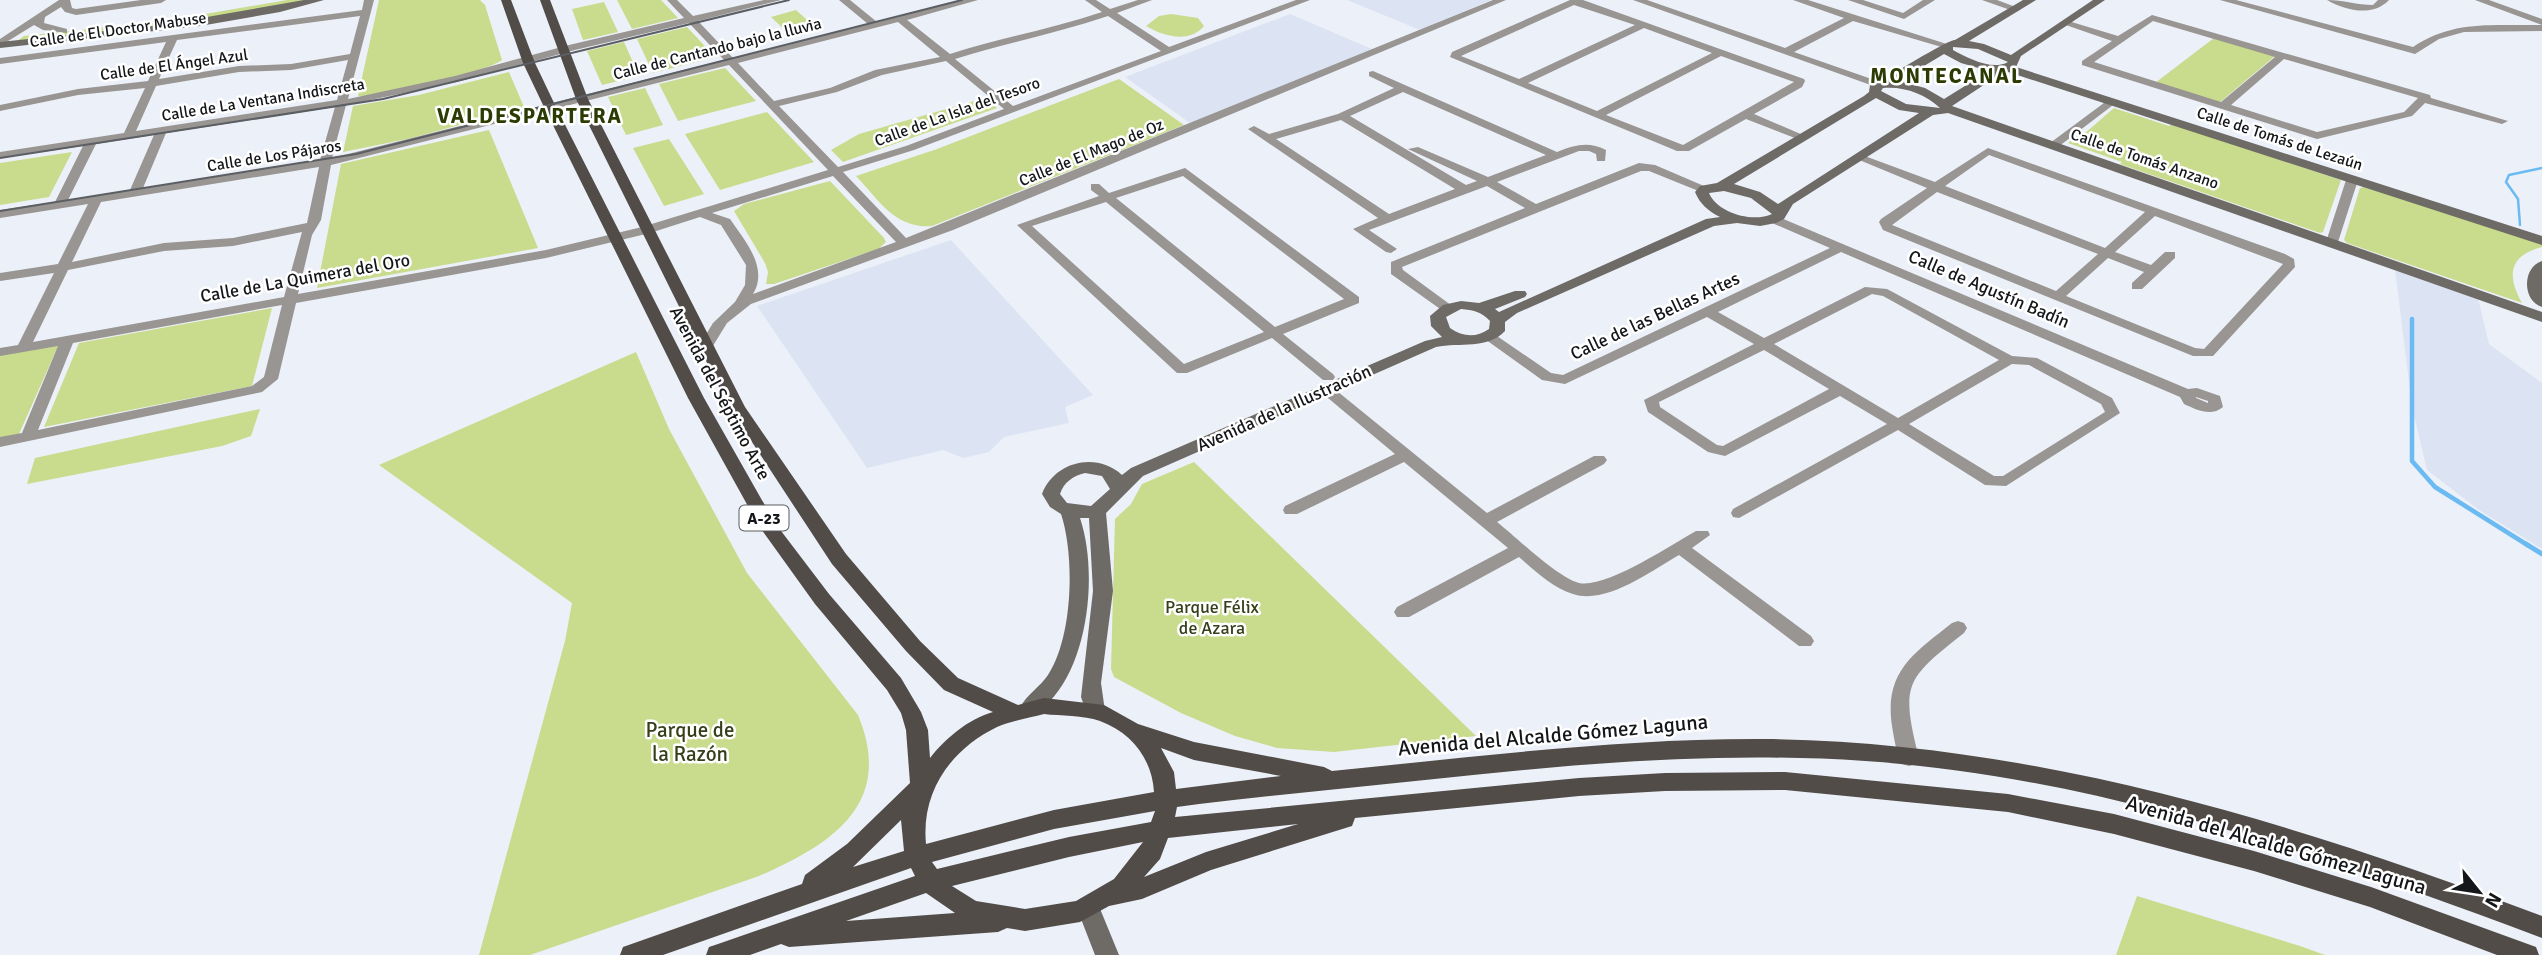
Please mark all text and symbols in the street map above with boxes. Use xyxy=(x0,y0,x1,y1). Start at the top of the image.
street label: Calle de El Doctor Mabuse xyxy=(29,8,208,52)
street label: Calle de Cantando bajo la lluvia xyxy=(611,13,823,85)
street label: Calle de El Ángel Azul xyxy=(99,45,250,85)
district label: MONTECANAL xyxy=(1870,63,2024,89)
street label: Calle de La Isla del Tesoro xyxy=(872,73,1043,151)
street label: Calle de La Ventana Indiscreta xyxy=(160,74,366,126)
district label: VALDESPARTERA xyxy=(437,103,623,129)
street label: Calle de Tomás de Lezaún xyxy=(2194,103,2365,175)
street label: Calle de El Mago de Oz xyxy=(1016,115,1167,191)
street label: Calle de Tomás Anzano xyxy=(2068,124,2221,194)
street label: Calle de Los Pájaros xyxy=(206,136,343,176)
street label: Calle de Agustín Badín xyxy=(1905,245,2073,333)
street label: Calle de La Quimera del Oro xyxy=(198,249,412,307)
street label: Calle de las Bellas Artes xyxy=(1567,267,1743,365)
street label: Avenida del Séptimo Arte xyxy=(665,302,775,484)
street label: Avenida de la Ilustración xyxy=(1193,360,1375,456)
road number: A-23 xyxy=(740,505,788,530)
park label: Parque Félix de Azara xyxy=(1165,596,1260,639)
street label: Avenida del Alcalde Gómez Laguna xyxy=(1397,708,1709,762)
park label: Parque de la Razón xyxy=(646,717,734,767)
street label: Avenida del Alcalde Gómez Laguna xyxy=(2123,790,2429,900)
north arrow xyxy=(2444,857,2514,927)
text: N xyxy=(2479,888,2507,912)

